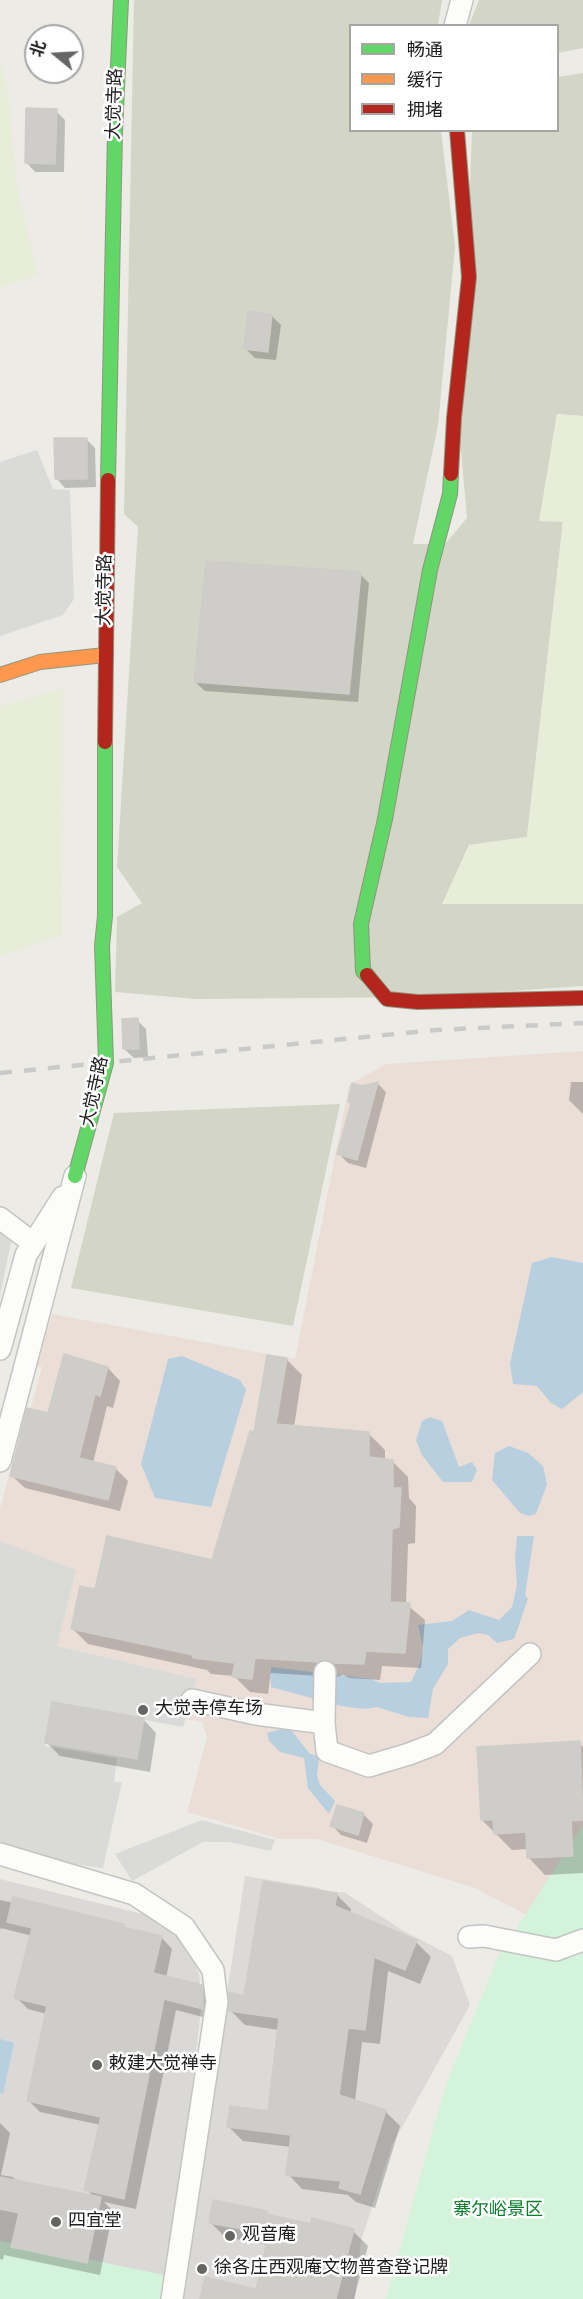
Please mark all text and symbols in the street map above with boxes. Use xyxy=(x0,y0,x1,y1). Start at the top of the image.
north arrow xyxy=(24,24,84,84)
legend xyxy=(349,24,559,132)
text: 北 xyxy=(26,38,52,60)
text: 畅通 xyxy=(407,38,443,63)
street label: 大觉寺路 xyxy=(104,68,128,140)
text: 缓行 xyxy=(407,68,443,93)
text: 拥堵 xyxy=(407,98,443,123)
street label: 大觉寺路 xyxy=(95,554,117,626)
street label: 大觉寺路 xyxy=(78,1055,114,1129)
place label: 大觉寺停车场 xyxy=(155,1699,263,1721)
marker: 大觉寺停车场 xyxy=(136,1703,150,1717)
place label: 敕建大觉禅寺 xyxy=(109,2054,217,2076)
marker: 敕建大觉禅寺 xyxy=(90,2058,104,2072)
park label: 寨尔峪景区 xyxy=(453,2200,543,2222)
place label: 四宜堂 xyxy=(68,2211,122,2233)
marker: 四宜堂 xyxy=(49,2215,63,2229)
place label: 观音庵 xyxy=(242,2225,296,2247)
marker: 观音庵 xyxy=(223,2229,237,2243)
place label: 徐各庄西观庵文物普查登记牌 xyxy=(214,2258,448,2280)
marker: 徐各庄西观庵文物普查登记牌 xyxy=(195,2262,209,2276)

